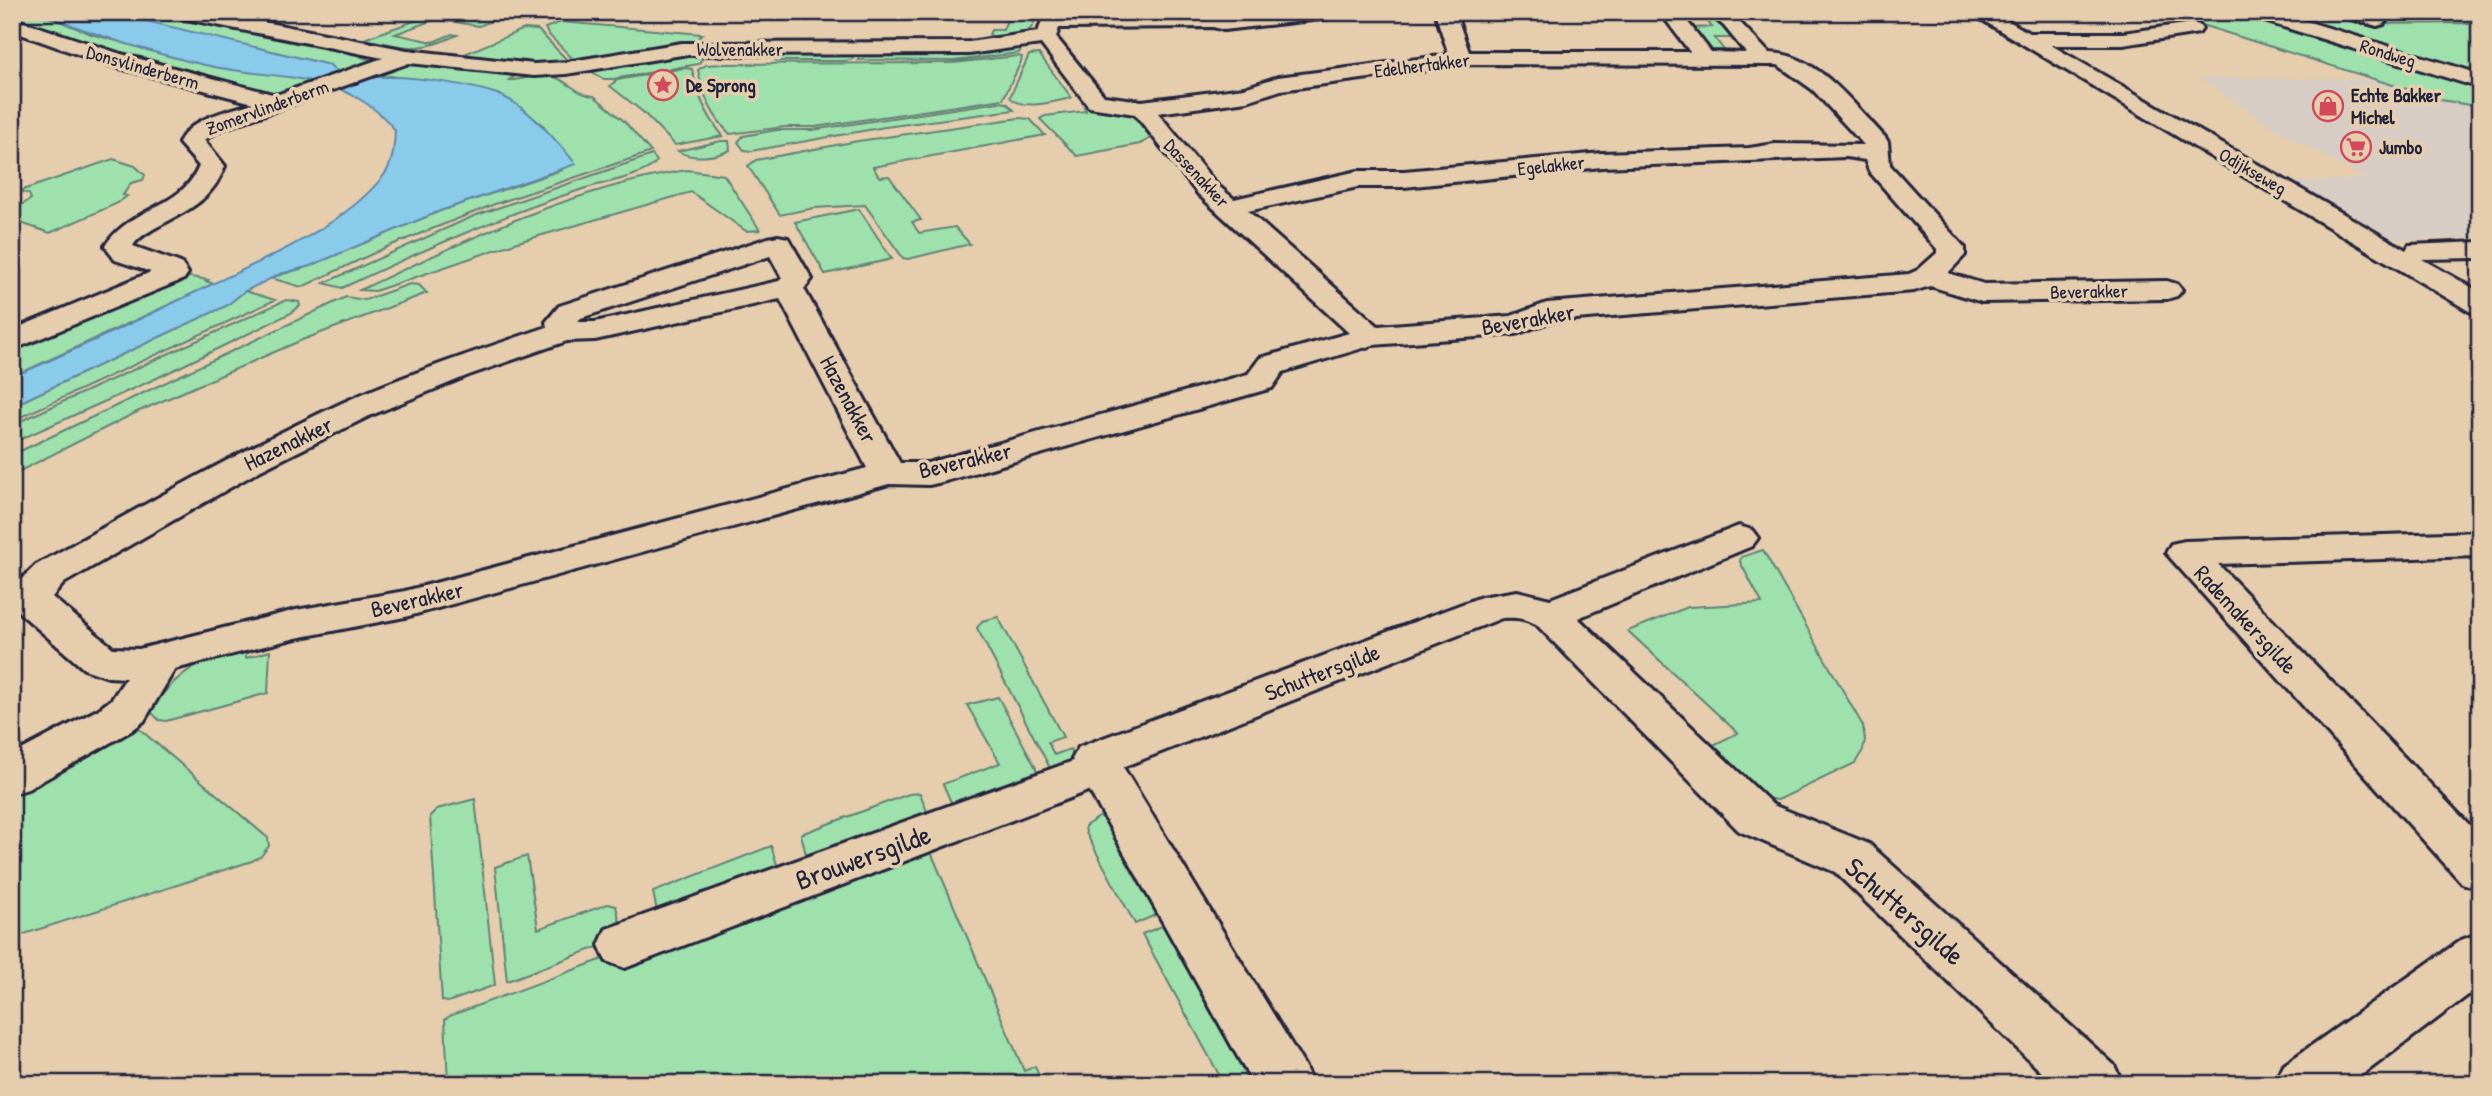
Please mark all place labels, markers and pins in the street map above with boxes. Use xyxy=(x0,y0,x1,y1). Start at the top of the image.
place icon: De Sprong xyxy=(646,68,680,102)
place label: De Sprong xyxy=(686,72,756,99)
place label: Echte Bakker Michel xyxy=(2351,82,2442,130)
shop icon: Echte Bakker Michel xyxy=(2311,89,2345,123)
supermarket icon: Jumbo xyxy=(2339,130,2373,164)
place label: Jumbo xyxy=(2379,134,2422,160)

